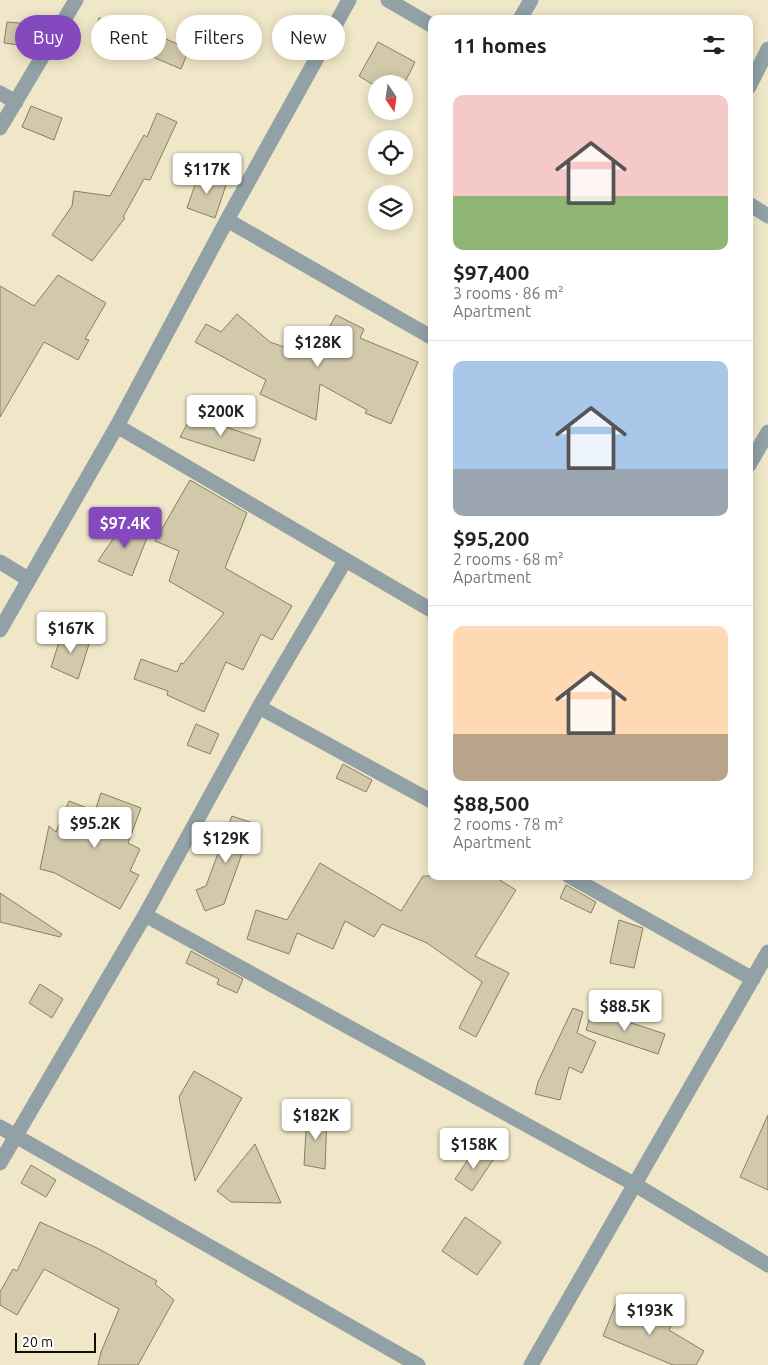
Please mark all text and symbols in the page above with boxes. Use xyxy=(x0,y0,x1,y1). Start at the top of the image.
chip: Buy xyxy=(15,15,81,60)
chip: Rent xyxy=(91,15,166,60)
chip: Filters xyxy=(176,15,262,60)
chip: New xyxy=(272,15,345,60)
icon: filters xyxy=(700,31,728,59)
text: 11 homes xyxy=(453,33,547,57)
north arrow xyxy=(368,75,412,120)
map controls xyxy=(368,75,413,230)
icon: home xyxy=(546,128,636,218)
button: locate xyxy=(368,130,413,175)
pin: $117K xyxy=(172,152,242,195)
text: $117K xyxy=(184,160,230,178)
button: layers xyxy=(368,185,413,230)
text: $97,400 xyxy=(453,260,529,284)
text: 3 rooms · 86 m² xyxy=(453,284,564,302)
text: Apartment xyxy=(453,302,531,320)
pin: $128K xyxy=(283,326,353,368)
text: $128K xyxy=(295,333,341,351)
icon: home xyxy=(546,393,636,483)
pin: $200K xyxy=(186,394,256,437)
text: $200K xyxy=(198,402,244,420)
pin: $97.4K xyxy=(84,506,166,549)
text: $97.4K xyxy=(100,514,150,532)
text: $95,200 xyxy=(453,526,529,550)
text: 2 rooms · 68 m² xyxy=(453,550,564,568)
text: Apartment xyxy=(453,568,531,586)
pin: $167K xyxy=(36,612,106,654)
text: $167K xyxy=(48,619,94,637)
icon: home xyxy=(546,658,636,748)
text: $88,500 xyxy=(453,791,529,815)
pin: $95.2K xyxy=(54,806,136,849)
text: $95.2K xyxy=(70,814,120,832)
text: 2 rooms · 78 m² xyxy=(453,815,564,833)
pin: $129K xyxy=(191,822,261,864)
text: $129K xyxy=(203,829,249,847)
text: Apartment xyxy=(453,833,531,851)
pin: $88.5K xyxy=(584,990,666,1032)
text: $88.5K xyxy=(600,997,650,1015)
pin: $182K xyxy=(281,1098,351,1141)
text: $182K xyxy=(293,1106,339,1124)
pin: $158K xyxy=(439,1128,509,1170)
text: $158K xyxy=(451,1135,497,1153)
pin: $193K xyxy=(615,1294,685,1336)
text: $193K xyxy=(627,1301,673,1319)
scale bar xyxy=(15,1330,96,1353)
text: 20 m xyxy=(22,1334,53,1350)

